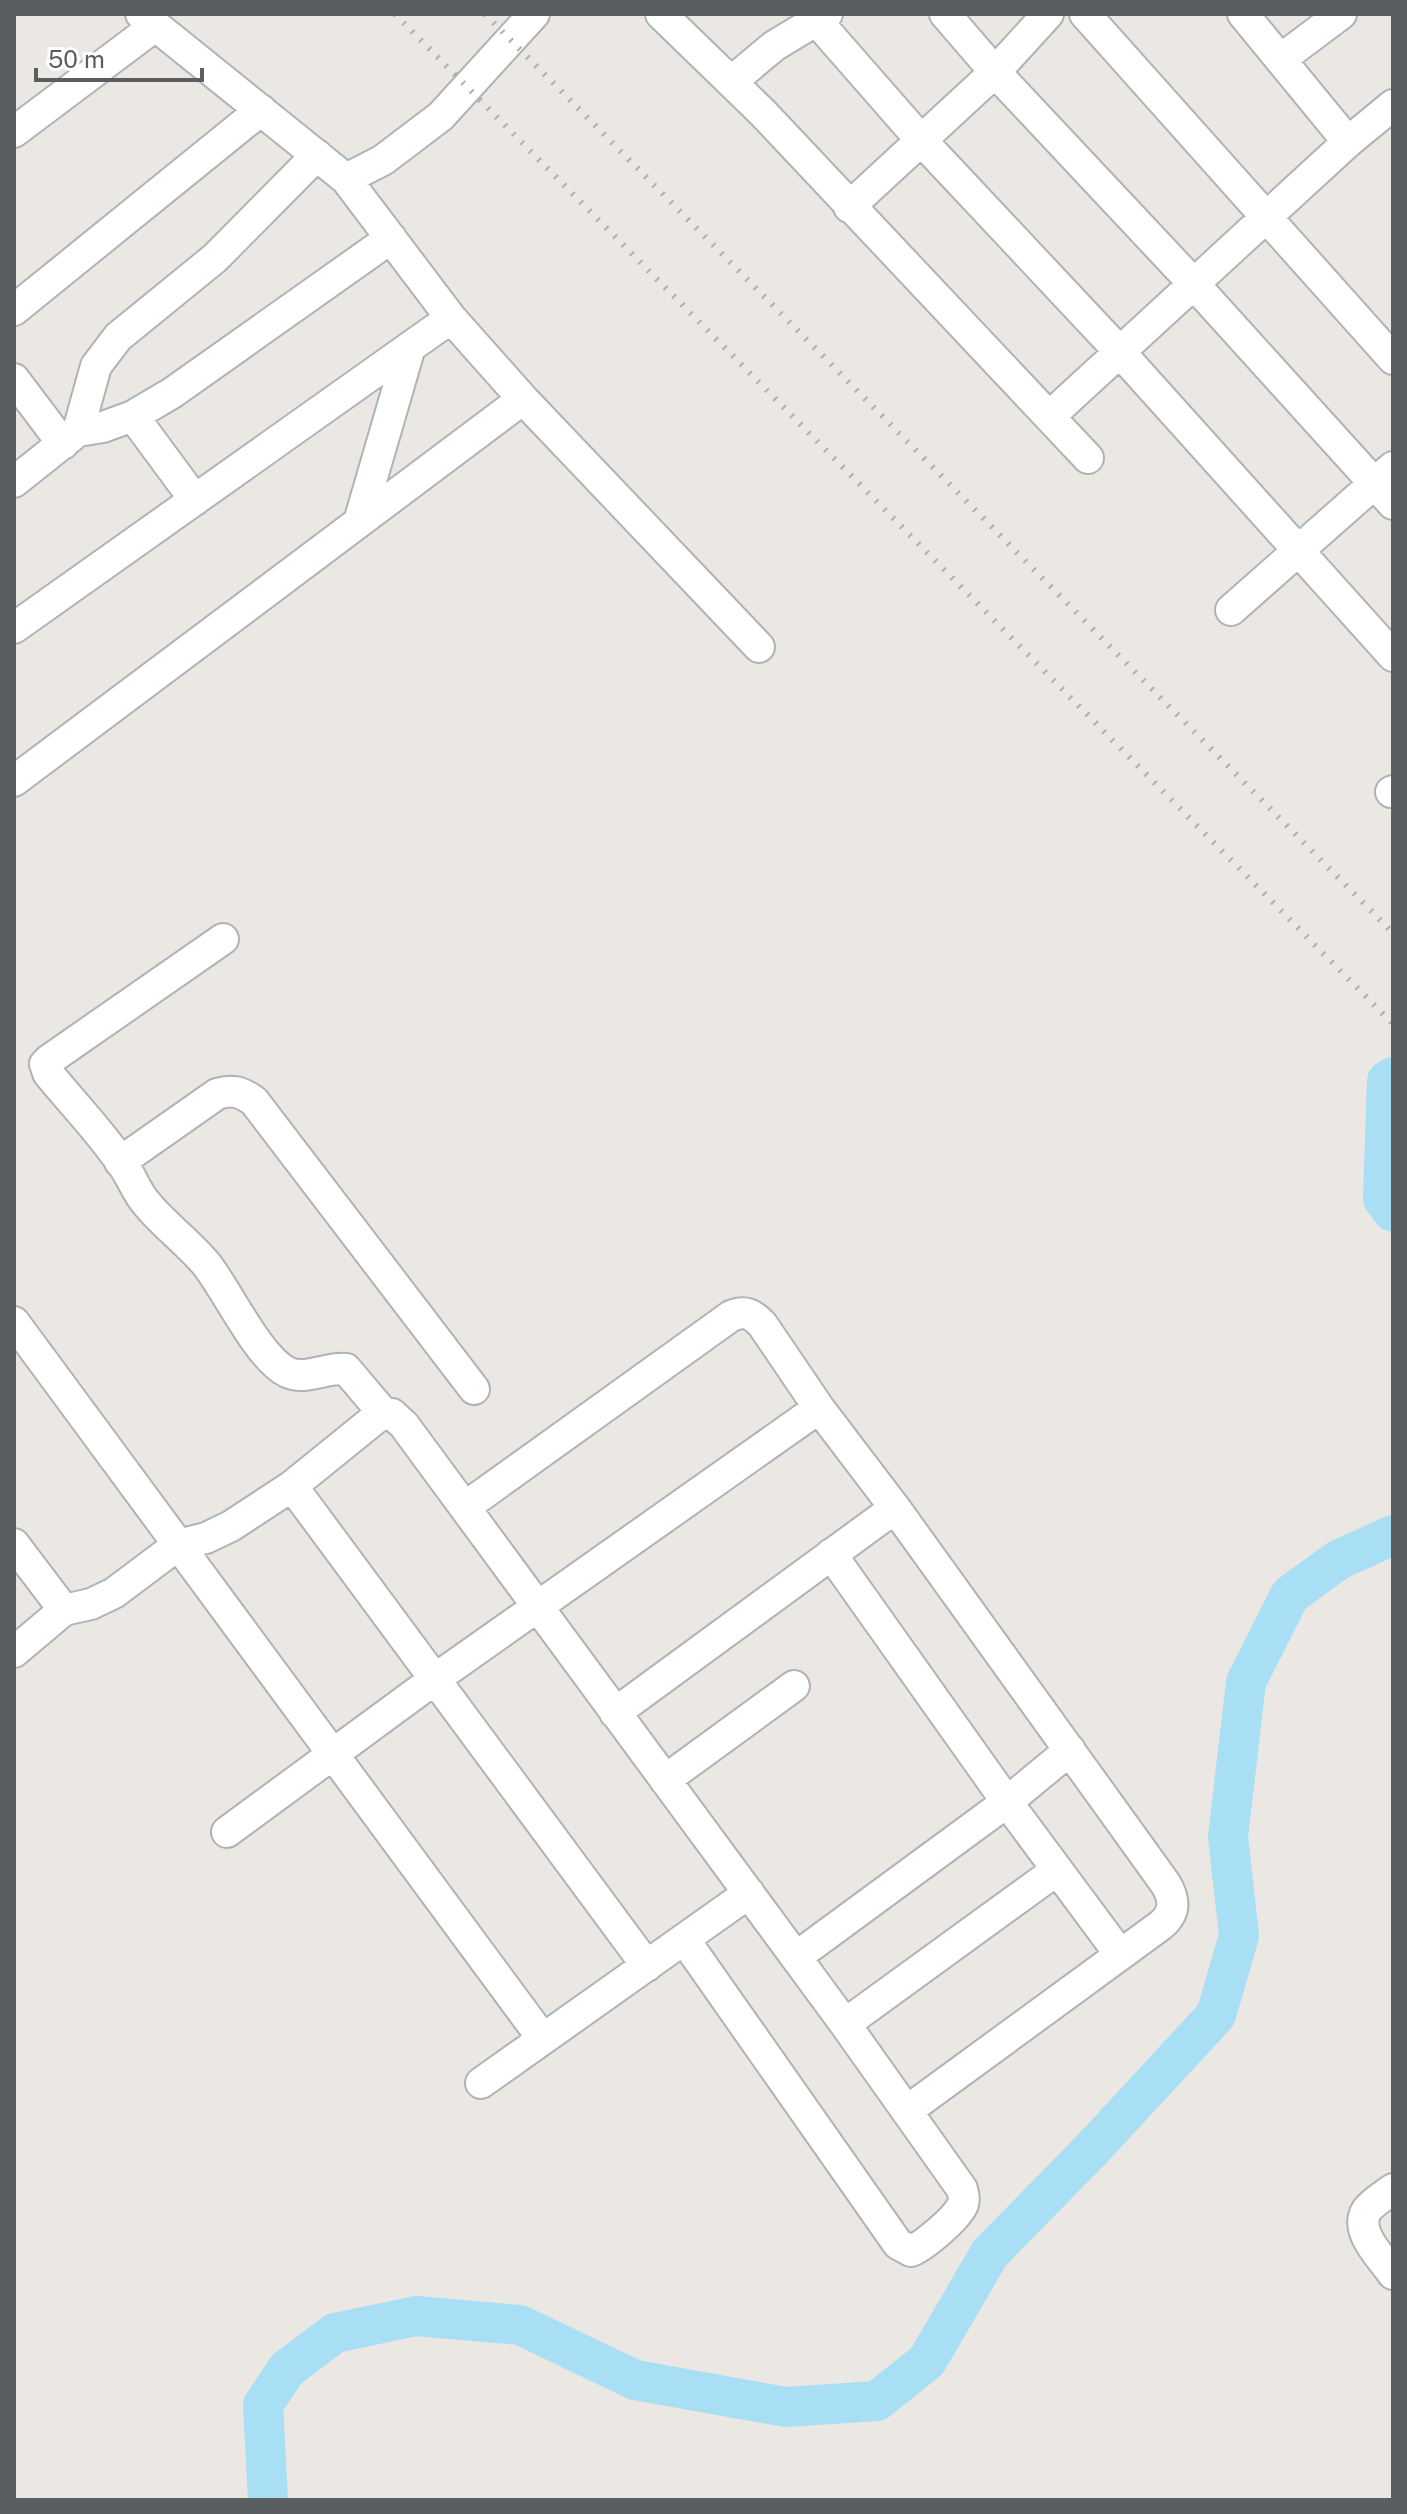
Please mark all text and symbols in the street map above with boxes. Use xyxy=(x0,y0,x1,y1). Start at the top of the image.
scale bar xyxy=(36,32,202,82)
text: 50 m xyxy=(48,45,105,73)

